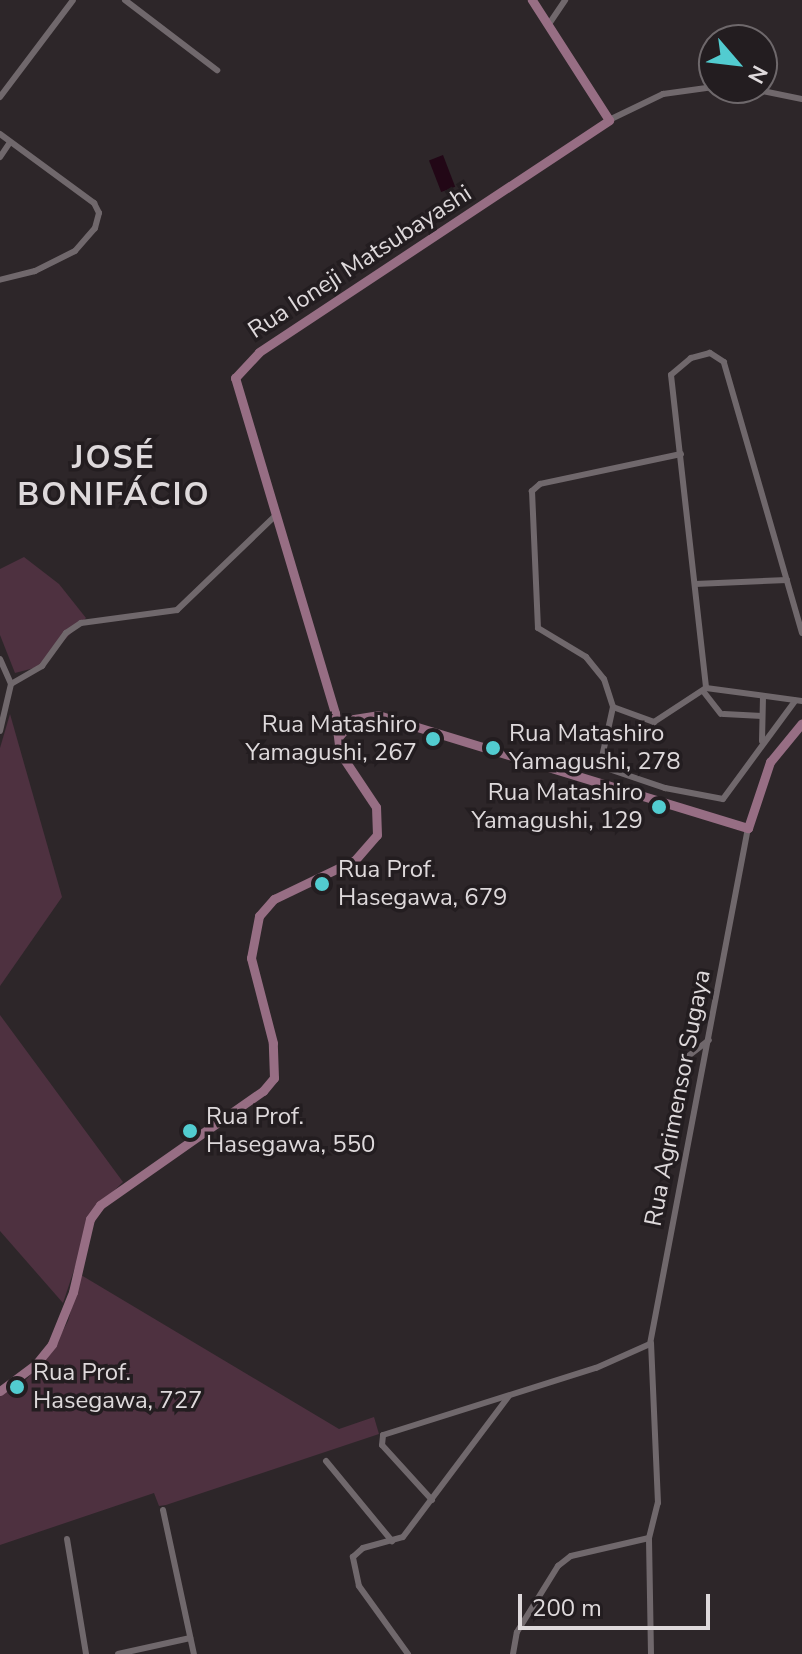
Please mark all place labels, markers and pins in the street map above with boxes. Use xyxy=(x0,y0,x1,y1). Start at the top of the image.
place label: Rua Matashiro Yamagushi, 267 xyxy=(245,711,417,767)
place label: Rua Matashiro Yamagushi, 278 xyxy=(509,720,681,776)
marker: Rua Matashiro Yamagushi, 267 xyxy=(424,730,442,748)
marker: Rua Matashiro Yamagushi, 278 xyxy=(484,739,502,757)
place label: Rua Matashiro Yamagushi, 129 xyxy=(471,779,643,835)
marker: Rua Matashiro Yamagushi, 129 xyxy=(650,798,668,816)
place label: Rua Prof. Hasegawa, 679 xyxy=(338,856,507,912)
marker: Rua Prof. Hasegawa, 679 xyxy=(313,875,331,893)
place label: Rua Prof. Hasegawa, 550 xyxy=(206,1103,375,1159)
marker: Rua Prof. Hasegawa, 550 xyxy=(181,1122,199,1140)
place label: Rua Prof. Hasegawa, 727 xyxy=(33,1359,202,1415)
marker: Rua Prof. Hasegawa, 727 xyxy=(8,1378,26,1396)

